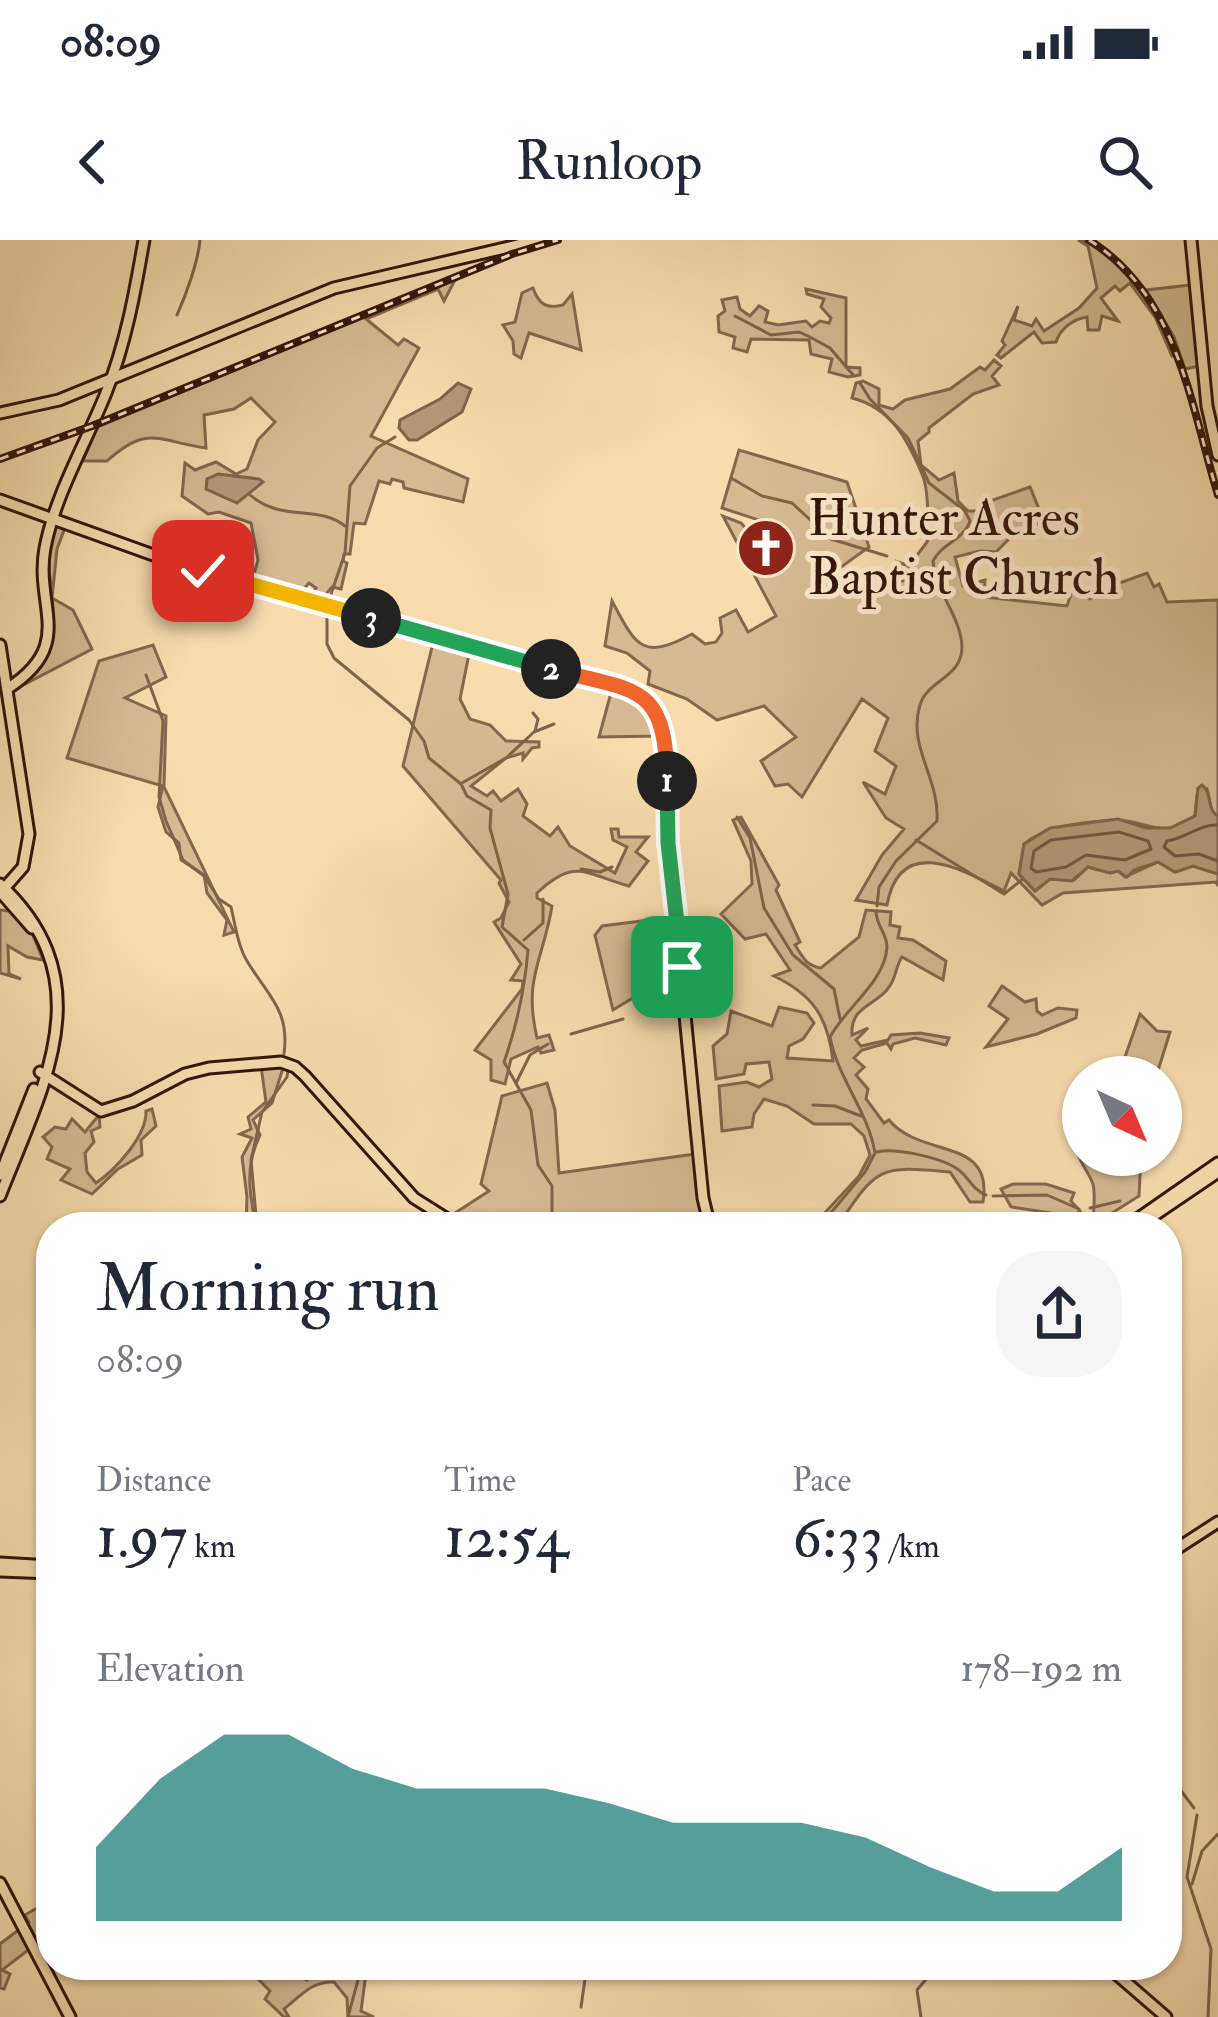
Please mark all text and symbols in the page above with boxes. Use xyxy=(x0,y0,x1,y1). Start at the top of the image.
text: 08:09 xyxy=(60,14,161,70)
text: Runloop xyxy=(516,128,702,196)
icon: back xyxy=(60,129,126,195)
icon: search xyxy=(1092,129,1158,195)
place label: Hunter Acres Baptist Church xyxy=(808,487,1119,610)
church icon: Hunter Acres Baptist Church xyxy=(735,517,797,579)
pin xyxy=(152,520,254,622)
icon: check xyxy=(170,538,236,604)
pin: 3 xyxy=(341,588,401,648)
text: 3 xyxy=(365,597,377,638)
pin: 2 xyxy=(521,639,581,699)
text: 2 xyxy=(543,648,559,689)
pin: 1 xyxy=(637,751,697,811)
text: 1 xyxy=(661,760,673,801)
pin xyxy=(631,916,733,1018)
icon: arrive xyxy=(649,934,715,1000)
north arrow xyxy=(1062,1056,1182,1176)
map controls xyxy=(1062,1056,1182,1176)
text: Morning run xyxy=(96,1248,440,1331)
button: share xyxy=(996,1251,1122,1377)
text: 08:09 xyxy=(96,1335,184,1384)
text: Distance xyxy=(96,1460,211,1501)
text: Time xyxy=(444,1460,516,1501)
text: Pace xyxy=(792,1460,851,1501)
text: 1.97 xyxy=(96,1501,187,1576)
text: 12:54 xyxy=(444,1501,568,1576)
text: 6:33 xyxy=(792,1501,883,1576)
text: km xyxy=(187,1526,236,1567)
text: /km xyxy=(883,1526,940,1567)
text: Elevation xyxy=(96,1644,245,1693)
text: 178–192 m xyxy=(960,1644,1122,1693)

